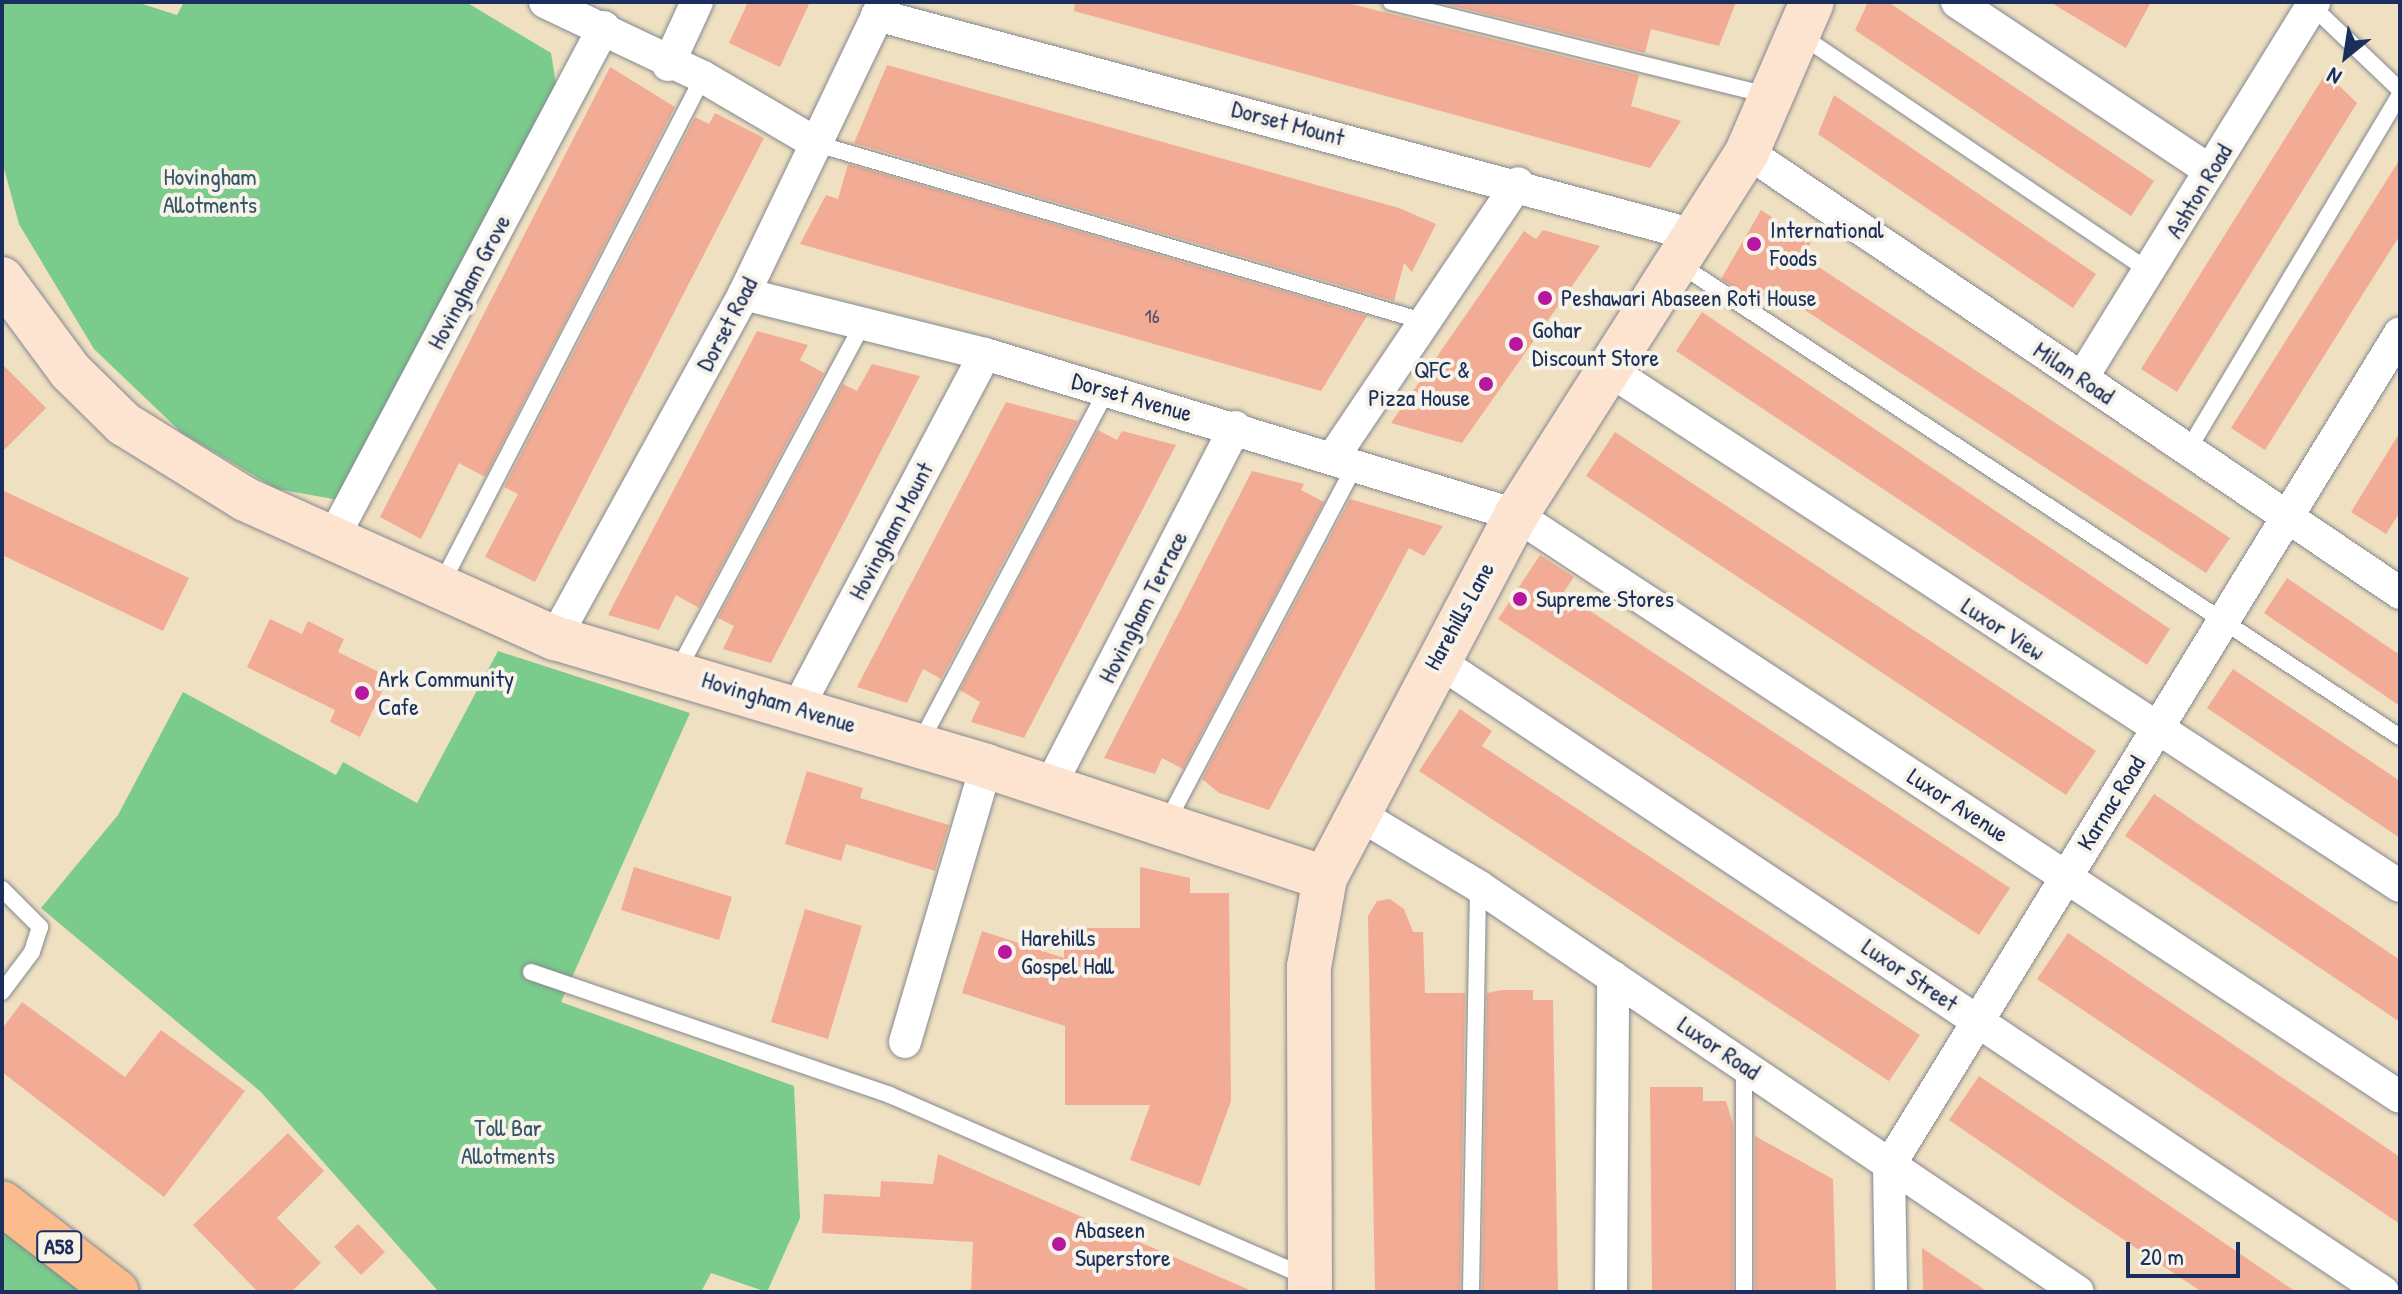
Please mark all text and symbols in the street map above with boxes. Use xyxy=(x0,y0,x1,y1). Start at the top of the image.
north arrow xyxy=(2306,16,2386,96)
text: N xyxy=(2321,61,2347,93)
street label: Dorset Mount xyxy=(1228,94,1348,152)
street label: Ashton Road xyxy=(2160,139,2238,243)
park label: Hovingham Allotments xyxy=(163,163,257,219)
street label: Hovingham Grove xyxy=(421,210,517,354)
place label: International Foods xyxy=(1770,216,1884,272)
marker: International Foods xyxy=(1745,235,1763,253)
street label: Dorset Road xyxy=(690,272,764,376)
place label: Peshawari Abaseen Roti House xyxy=(1561,284,1816,312)
marker: Peshawari Abaseen Roti House xyxy=(1536,289,1554,307)
house number: 16 xyxy=(1144,303,1160,327)
place label: Gohar Discount Store xyxy=(1532,316,1659,372)
marker: Gohar Discount Store xyxy=(1507,335,1525,353)
street label: Milan Road xyxy=(2028,336,2120,410)
place label: QFC & Pizza House xyxy=(1368,356,1470,412)
street label: Dorset Avenue xyxy=(1069,366,1195,428)
marker: QFC & Pizza House xyxy=(1477,375,1495,393)
street label: Hovingham Mount xyxy=(843,457,939,605)
street label: Hovingham Terrace xyxy=(1092,526,1194,688)
street label: Harehills Lane xyxy=(1418,557,1500,675)
place label: Supreme Stores xyxy=(1536,585,1674,613)
marker: Supreme Stores xyxy=(1511,590,1529,608)
street label: Luxor View xyxy=(1956,592,2050,666)
place label: Ark Community Cafe xyxy=(378,665,514,721)
street label: Hovingham Avenue xyxy=(698,665,860,739)
marker: Ark Community Cafe xyxy=(353,684,371,702)
street label: Karnac Road xyxy=(2071,751,2151,855)
street label: Luxor Avenue xyxy=(1902,762,2014,848)
place label: Harehills Gospel Hall xyxy=(1021,924,1114,980)
street label: Luxor Street xyxy=(1857,932,1963,1018)
marker: Harehills Gospel Hall xyxy=(996,943,1014,961)
street label: Luxor Road xyxy=(1672,1010,1766,1086)
park label: Toll Bar Allotments xyxy=(461,1114,555,1170)
place label: Abaseen Superstore xyxy=(1075,1216,1171,1272)
scale bar xyxy=(2130,1226,2244,1276)
road number: A58 xyxy=(35,1229,83,1265)
marker: Abaseen Superstore xyxy=(1050,1235,1068,1253)
text: 20 m xyxy=(2140,1240,2184,1272)

